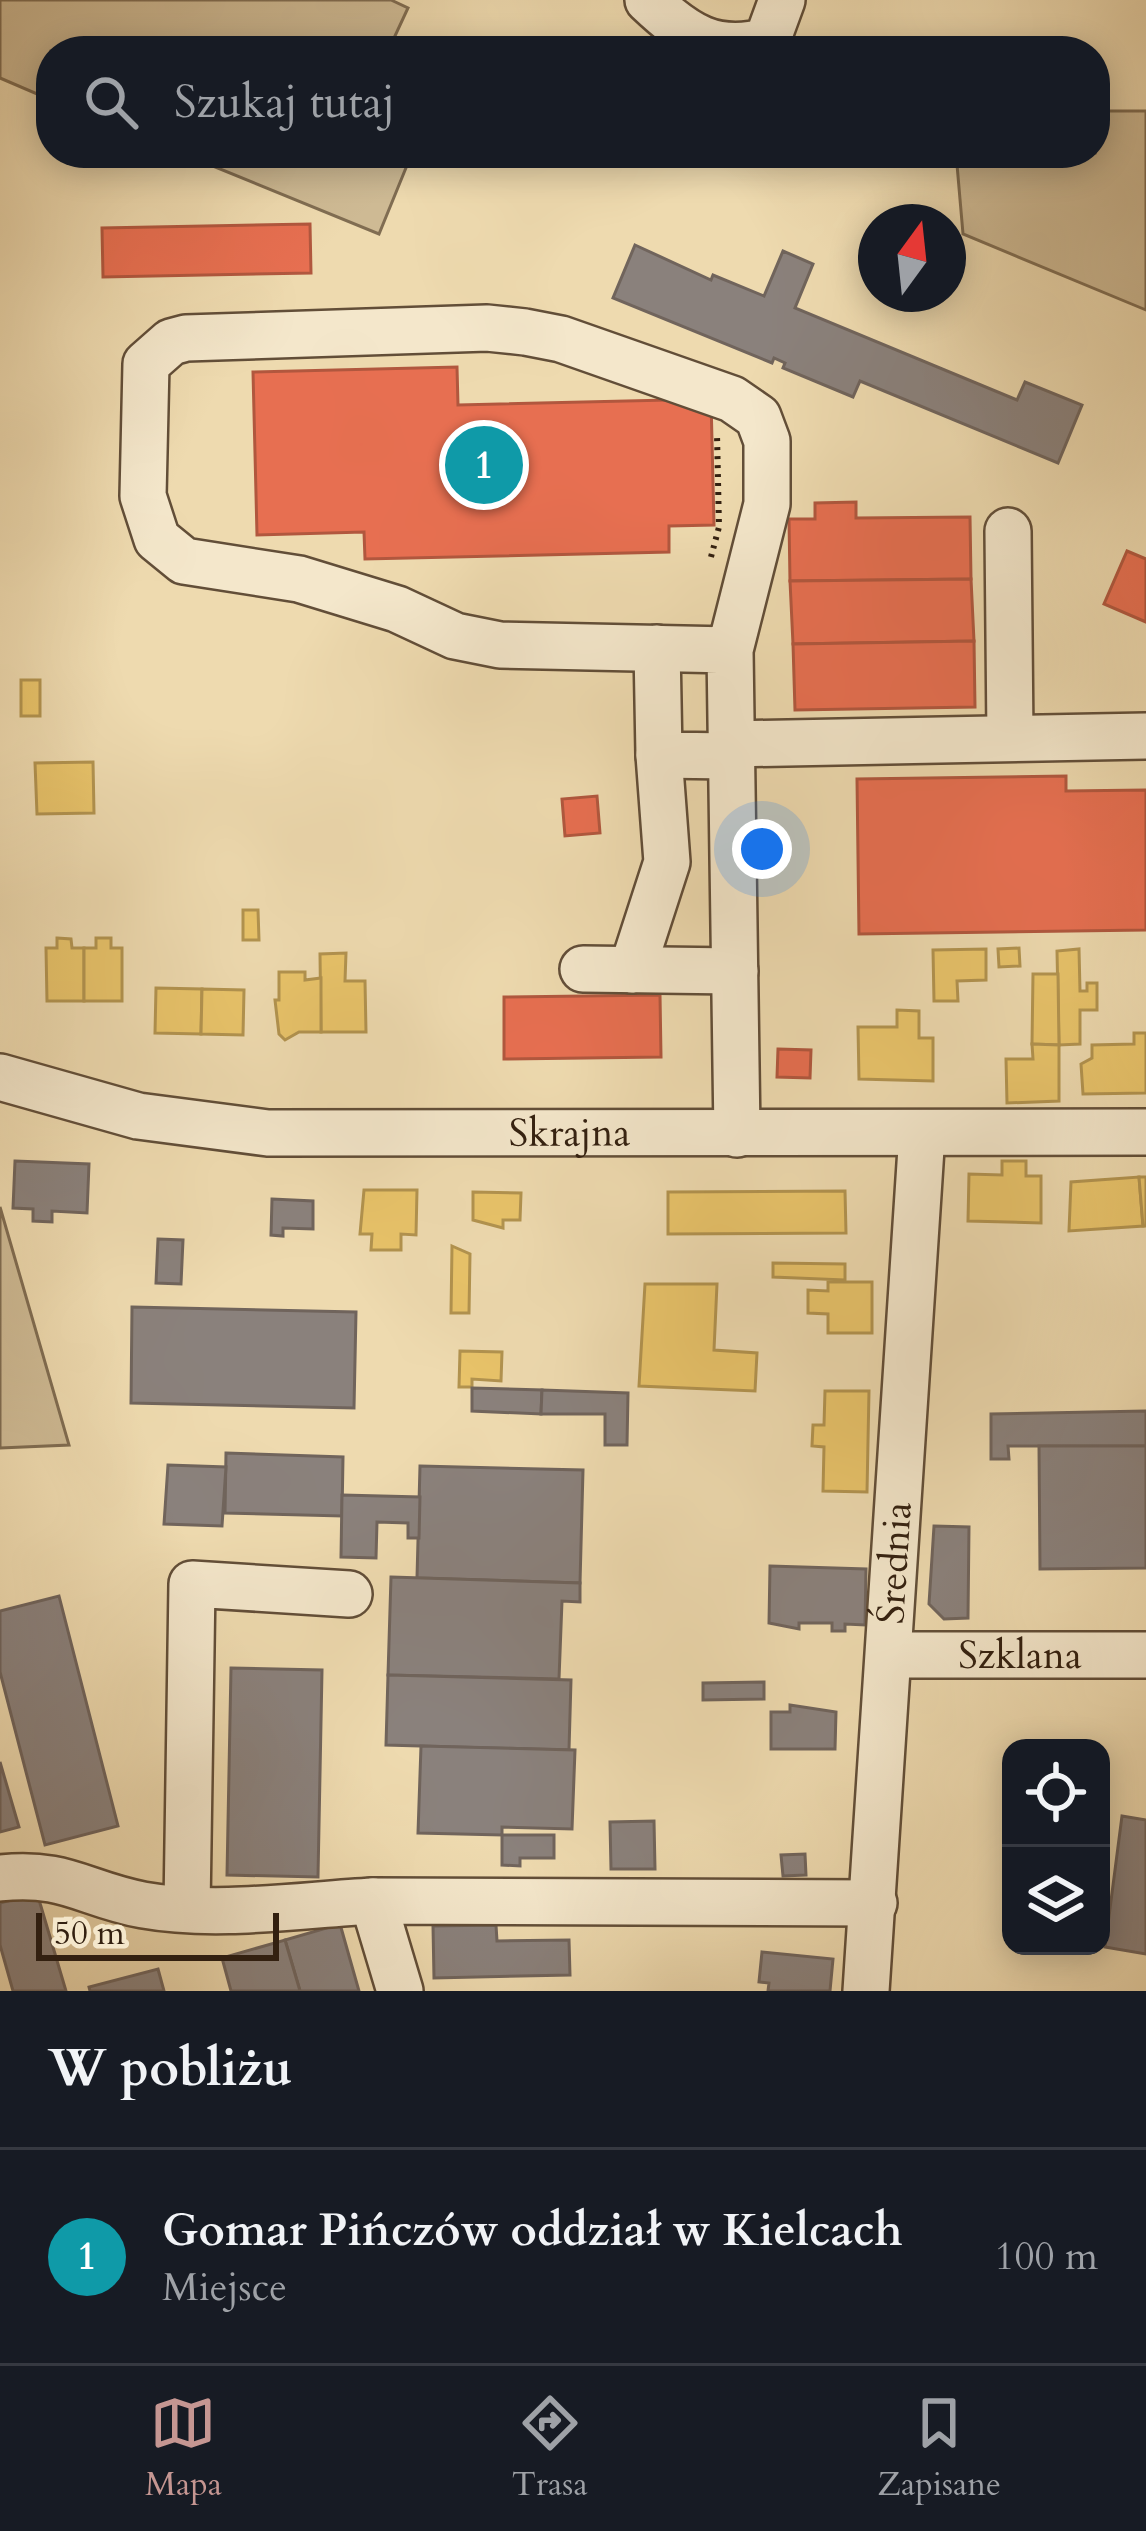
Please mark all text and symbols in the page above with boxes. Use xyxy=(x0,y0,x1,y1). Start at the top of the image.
search box xyxy=(36,36,1110,168)
icon: search xyxy=(78,69,144,135)
text: Szukaj tutaj xyxy=(174,72,395,133)
north arrow xyxy=(858,204,966,312)
pin: 1 xyxy=(445,420,523,510)
your location xyxy=(732,819,792,879)
street label: Skrajna xyxy=(509,1106,630,1159)
street label: Średnia xyxy=(864,1500,924,1626)
street label: Szklana xyxy=(958,1629,1082,1682)
map controls xyxy=(1002,1739,1110,1955)
button: locate xyxy=(1002,1739,1110,1847)
button: layers xyxy=(1002,1847,1110,1955)
scale bar xyxy=(36,1907,279,1960)
text: 50 m xyxy=(54,1911,125,1956)
text: W pobliżu xyxy=(48,2034,292,2104)
text: Gomar Pińczów oddział w Kielcach xyxy=(162,2200,903,2261)
text: 1 xyxy=(77,2230,97,2283)
text: 100 m xyxy=(995,2230,1098,2283)
text: Miejsce xyxy=(162,2261,287,2314)
tab: Mapa xyxy=(145,2390,222,2507)
tab: Trasa xyxy=(512,2390,588,2507)
tab: Zapisane xyxy=(877,2390,1001,2507)

